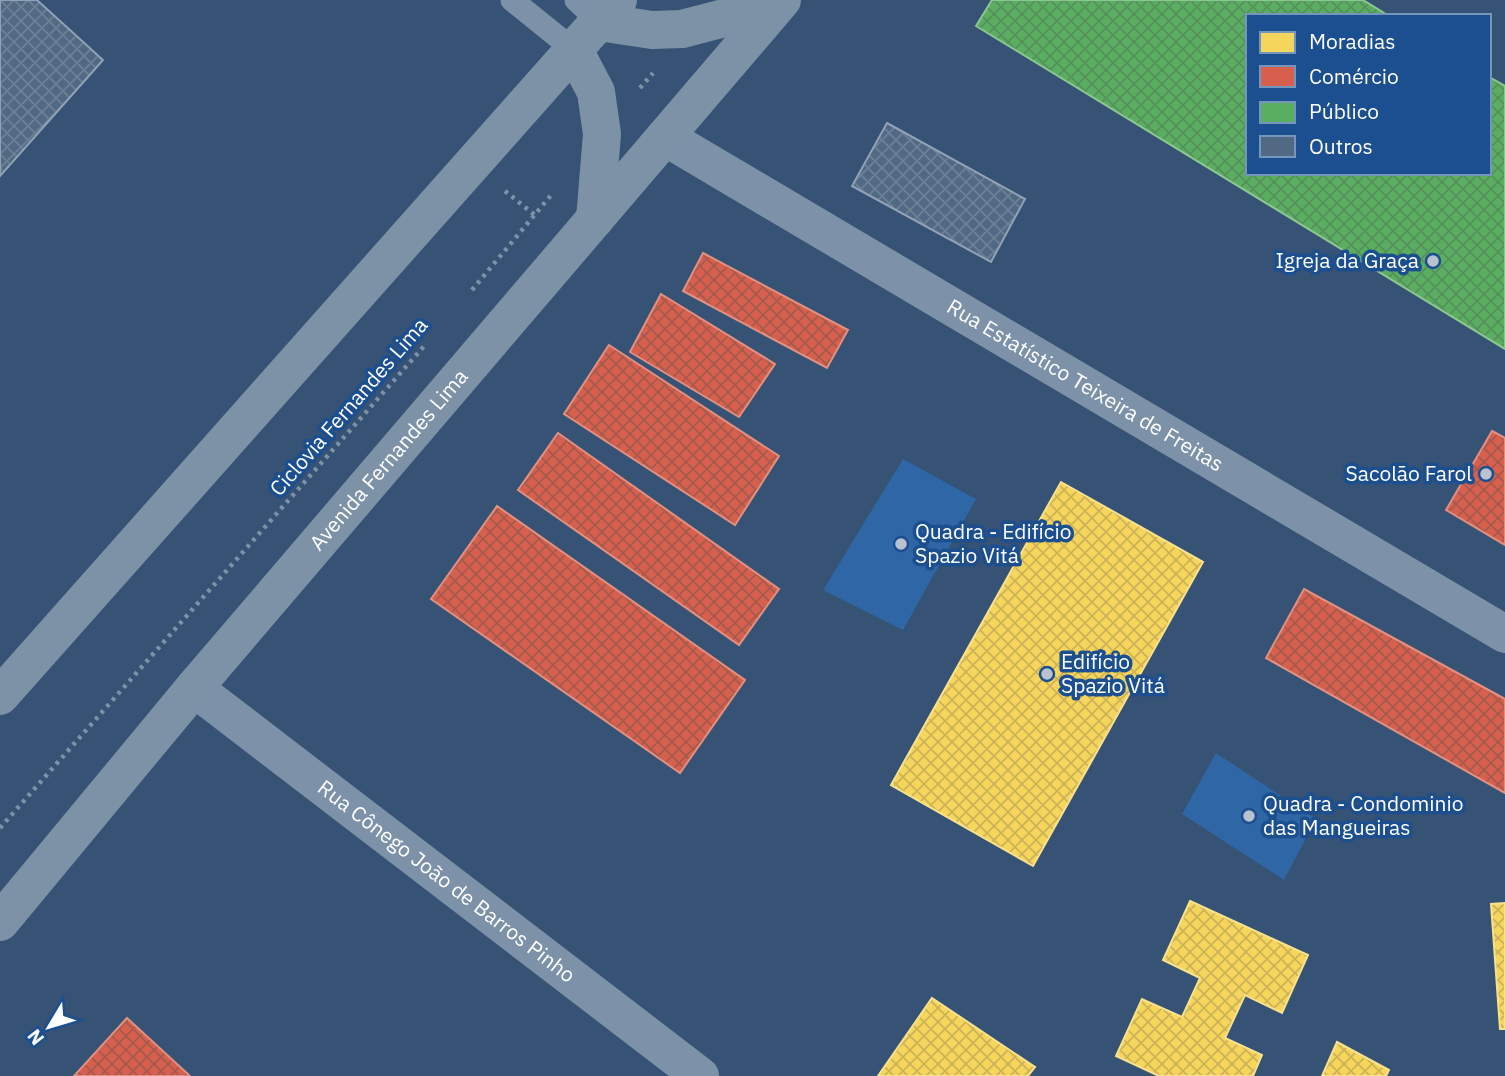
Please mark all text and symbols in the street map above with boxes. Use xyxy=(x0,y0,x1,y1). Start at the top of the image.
legend xyxy=(1246,14,1491,175)
text: Moradias xyxy=(1309,27,1396,55)
text: Comércio xyxy=(1309,62,1399,90)
text: Público xyxy=(1309,97,1379,125)
text: Outros xyxy=(1309,132,1373,160)
place label: Igreja da Graça xyxy=(1275,246,1419,274)
marker: Igreja da Graça xyxy=(1425,253,1441,269)
street label: Rua Estatístico Teixeira de Freitas xyxy=(942,292,1229,477)
street label: Ciclovia Fernandes Lima xyxy=(263,311,433,501)
street label: Avenida Fernandes Lima xyxy=(303,363,474,556)
place label: Sacolão Farol xyxy=(1346,459,1472,487)
marker: Sacolão Farol xyxy=(1478,466,1494,482)
place label: Quadra - Edifício Spazio Vitá xyxy=(915,517,1071,569)
marker: Quadra - Edifício Spazio Vitá xyxy=(893,536,909,552)
place label: Edifício Spazio Vitá xyxy=(1061,647,1165,699)
marker: Edifício Spazio Vitá xyxy=(1039,666,1055,682)
street label: Rua Cônego João de Barros Pinho xyxy=(312,773,581,988)
place label: Quadra - Condominio das Mangueiras xyxy=(1263,789,1464,841)
marker: Quadra - Condominio das Mangueiras xyxy=(1241,808,1257,824)
north arrow xyxy=(14,992,84,1062)
text: N xyxy=(22,1025,49,1050)

